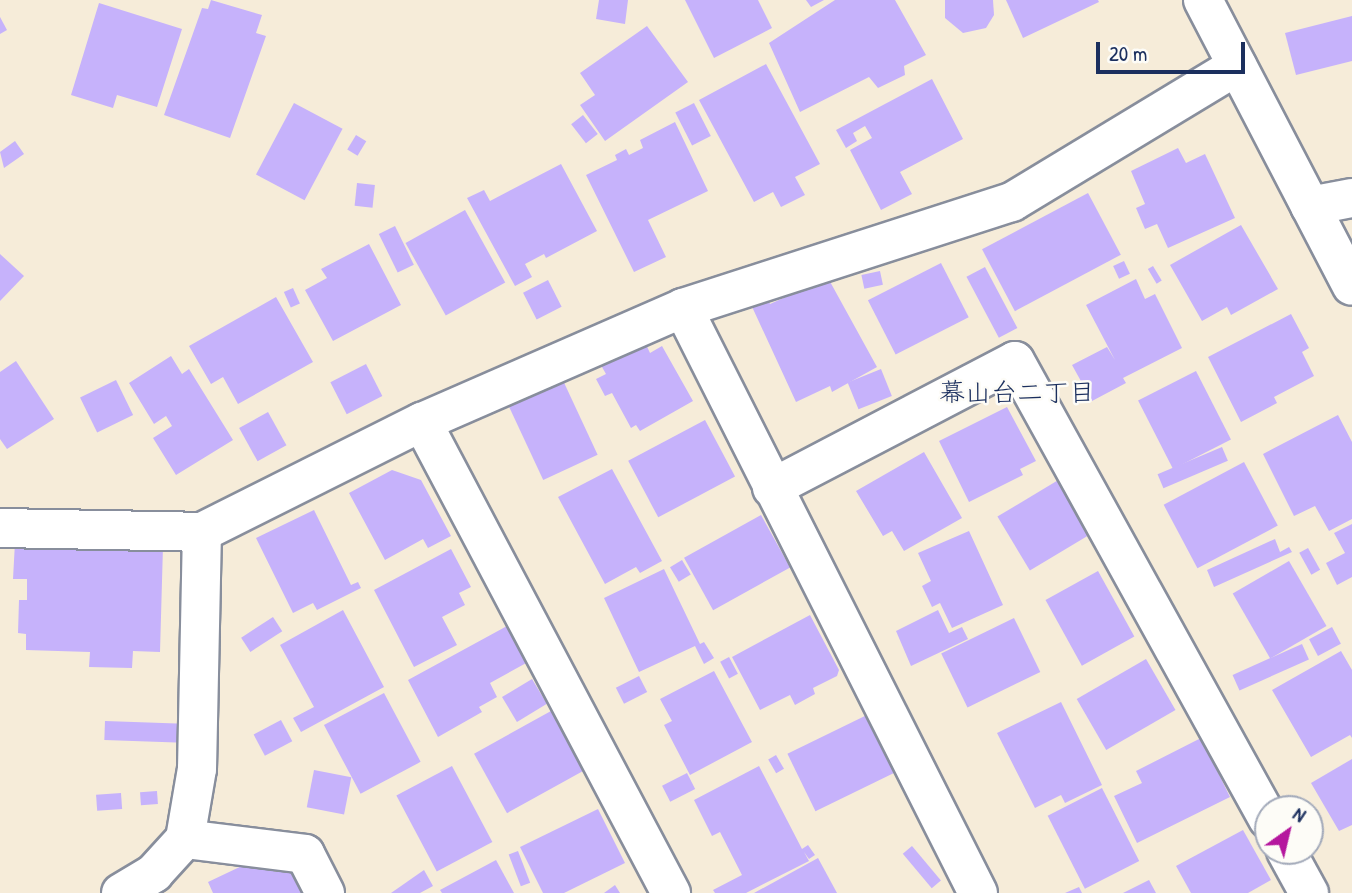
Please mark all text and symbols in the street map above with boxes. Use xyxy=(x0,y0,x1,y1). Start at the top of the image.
scale bar xyxy=(1100,28,1249,72)
text: 20 m xyxy=(1109,39,1147,68)
district label: 幕山台二丁目 xyxy=(939,376,1095,408)
north arrow xyxy=(1254,795,1324,865)
text: N xyxy=(1288,801,1311,828)

